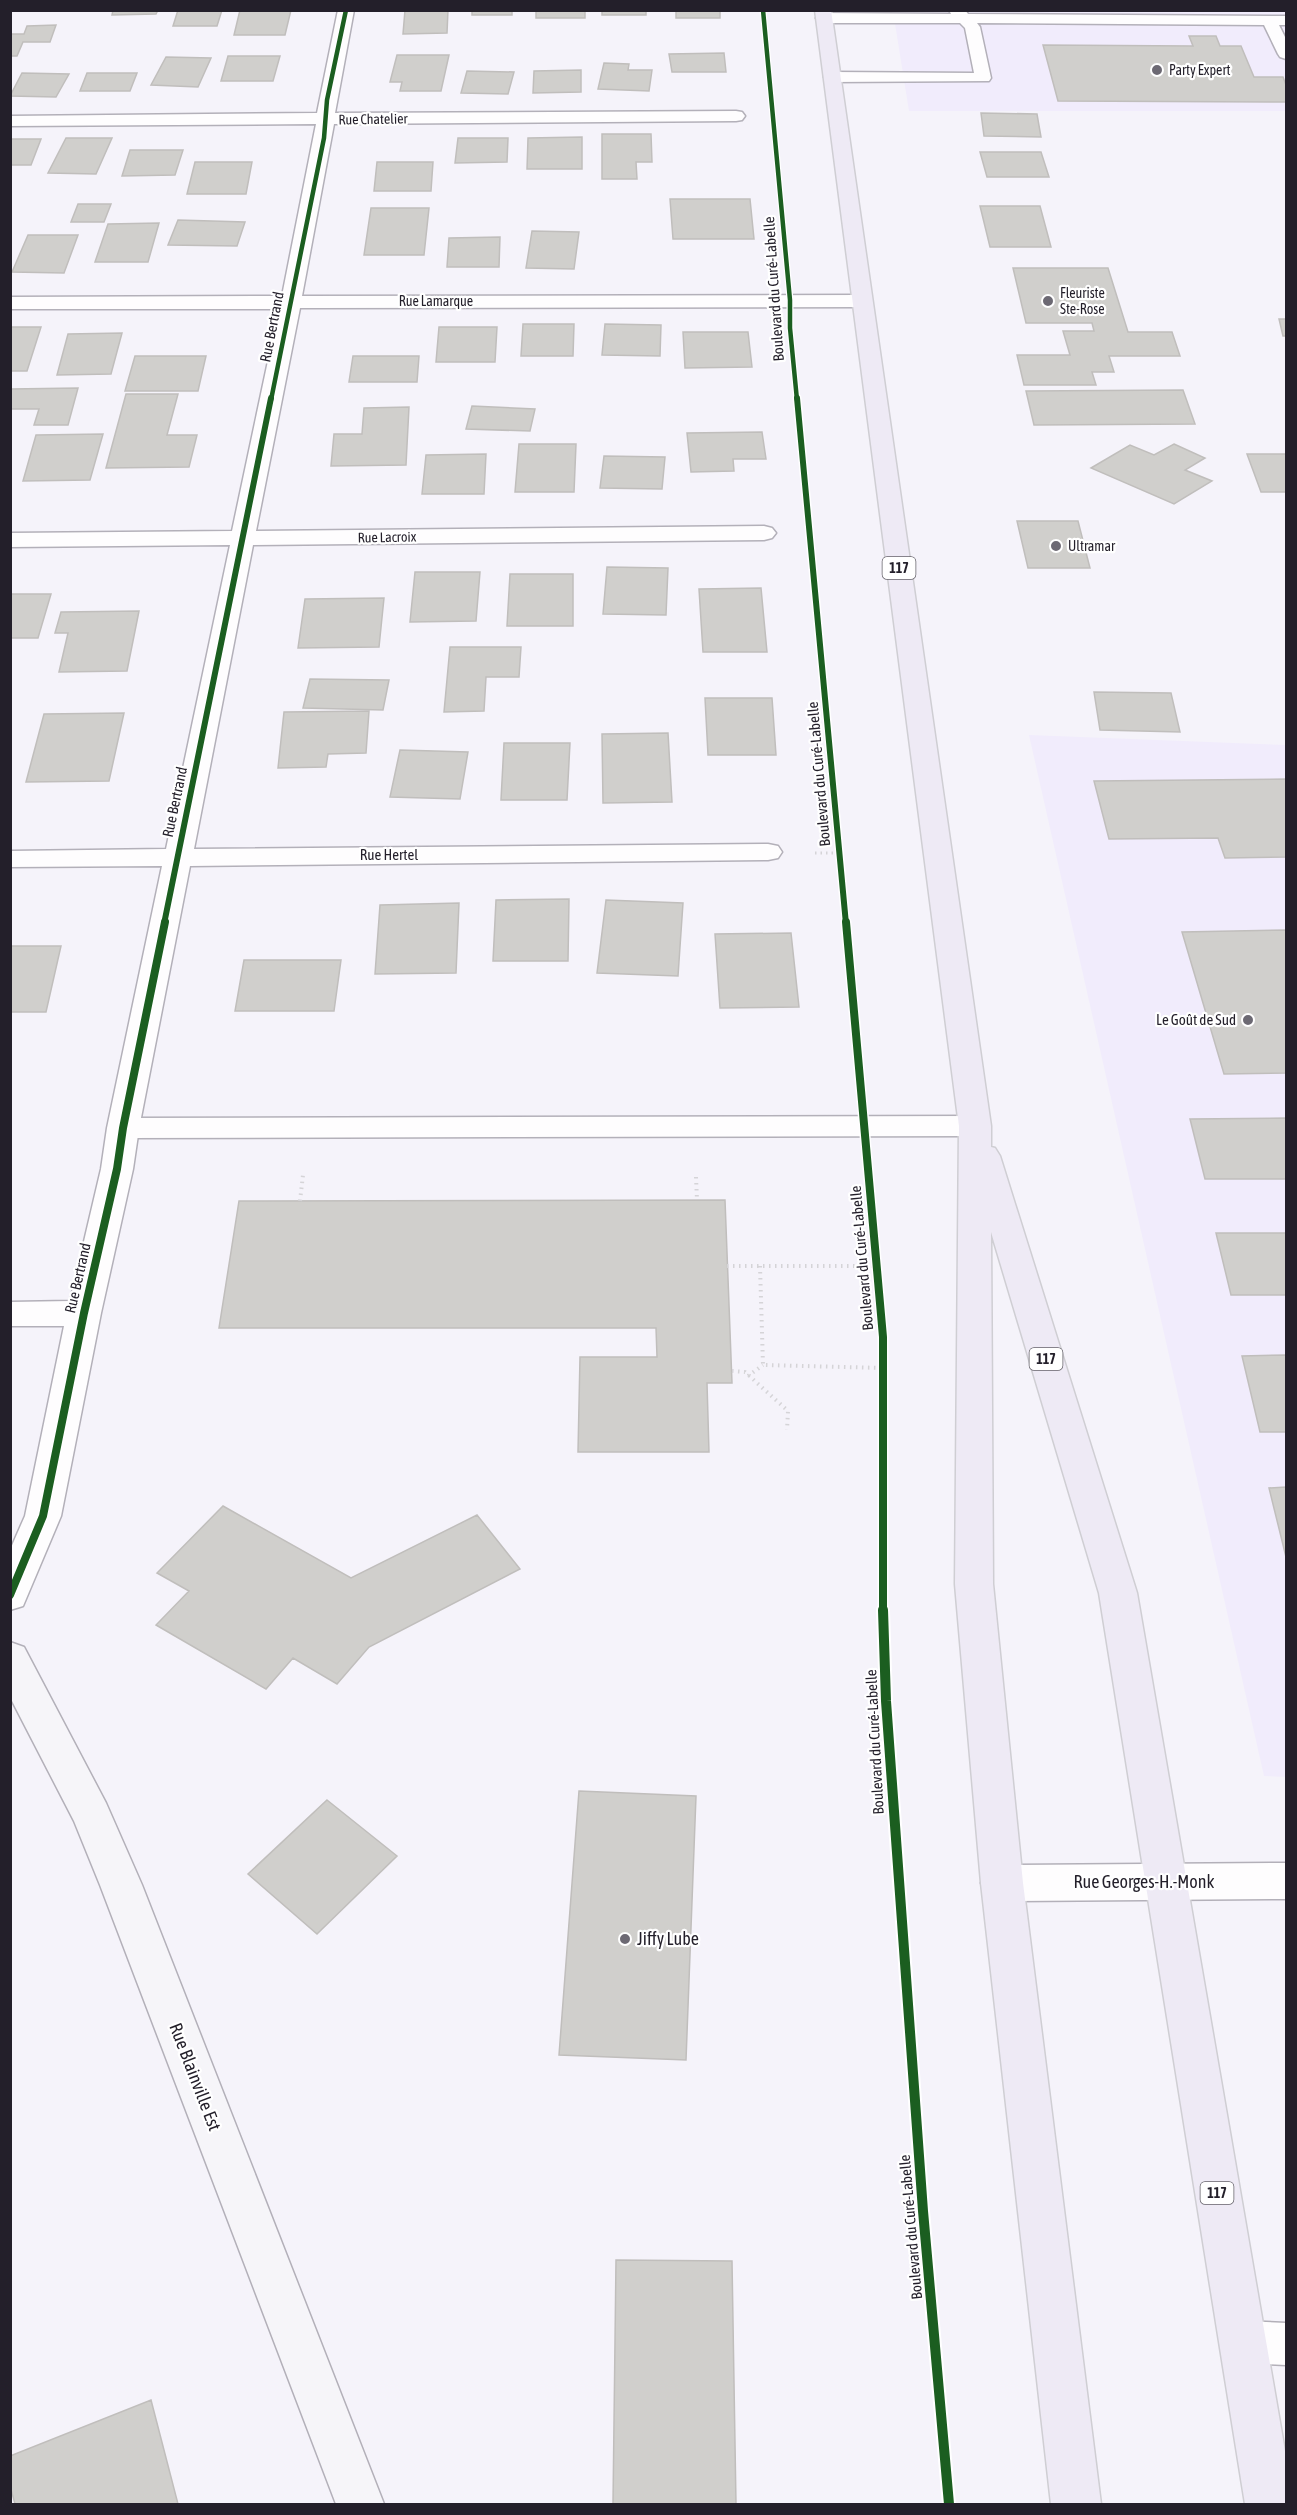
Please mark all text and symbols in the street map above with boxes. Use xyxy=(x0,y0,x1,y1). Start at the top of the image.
place label: Party Expert xyxy=(1169,62,1230,78)
marker: Party Expert xyxy=(1150,63,1164,77)
street label: Rue Chatelier xyxy=(338,110,409,128)
street label: Boulevard du Curé-Labelle xyxy=(760,216,787,362)
place label: Fleuriste Ste-Rose xyxy=(1060,285,1105,317)
street label: Rue Bertrand xyxy=(256,290,287,364)
street label: Rue Lamarque xyxy=(399,293,473,309)
marker: Fleuriste Ste-Rose xyxy=(1041,294,1055,308)
street label: Rue Lacroix xyxy=(357,528,417,546)
place label: Ultramar xyxy=(1068,538,1116,554)
marker: Ultramar xyxy=(1049,539,1063,553)
road number: 117 xyxy=(882,557,916,579)
street label: Boulevard du Curé-Labelle xyxy=(804,701,833,847)
street label: Rue Bertrand xyxy=(159,765,190,839)
street label: Rue Hertel xyxy=(360,846,418,863)
place label: Le Goût de Sud xyxy=(1156,1011,1236,1028)
marker: Le Goût de Sud xyxy=(1241,1013,1255,1027)
street label: Boulevard du Curé-Labelle xyxy=(847,1185,876,1331)
street label: Rue Bertrand xyxy=(61,1241,94,1315)
road number: 117 xyxy=(1030,1348,1062,1370)
street label: Boulevard du Curé-Labelle xyxy=(862,1669,887,1815)
street label: Rue Georges-H.-Monk xyxy=(1074,1871,1215,1892)
place label: Jiffy Lube xyxy=(637,1928,699,1949)
marker: Jiffy Lube xyxy=(618,1932,632,1946)
street label: Rue Blainville Est xyxy=(165,2020,226,2134)
street label: Boulevard du Curé-Labelle xyxy=(896,2154,925,2300)
road number: 117 xyxy=(1200,2182,1234,2204)

